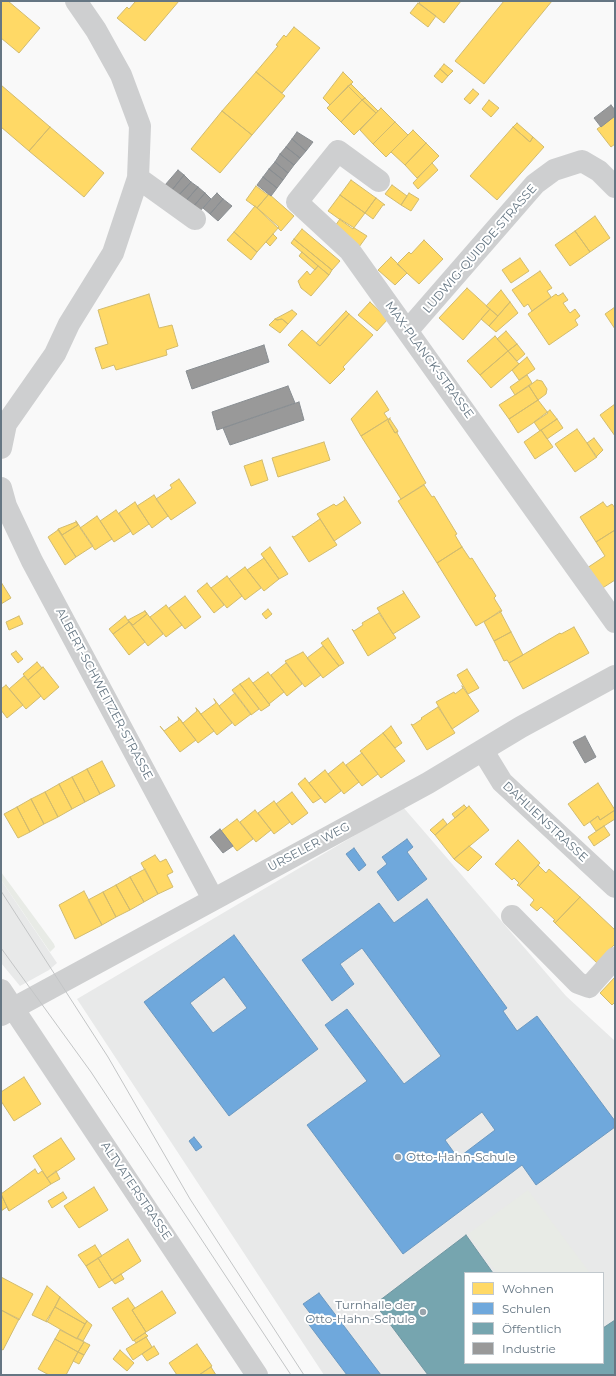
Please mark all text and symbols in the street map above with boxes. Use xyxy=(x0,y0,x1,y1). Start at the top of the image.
street label: LUDWIG-QUIDDE-STRASSE xyxy=(420,182,540,316)
street label: MAX-PLANCK-STRASSE xyxy=(382,299,476,421)
street label: ALBERT-SCHWEITZER-STRASSE xyxy=(52,606,156,782)
street label: DAHLIENSTRASSE xyxy=(500,779,590,865)
street label: URSELER WEG xyxy=(265,819,353,875)
street label: ALTVATERSTRASSE xyxy=(98,1139,174,1243)
place label: Otto-Hahn-Schule xyxy=(406,1150,516,1164)
marker: Otto-Hahn-Schule xyxy=(393,1152,403,1162)
legend xyxy=(464,1272,604,1364)
text: Wohnen xyxy=(502,1281,554,1296)
place label: Turnhalle der Otto-Hahn-Schule xyxy=(305,1298,415,1326)
text: Schulen xyxy=(502,1301,551,1316)
marker: Turnhalle der Otto-Hahn-Schule xyxy=(418,1307,428,1317)
text: Öffentlich xyxy=(502,1321,562,1336)
text: Industrie xyxy=(502,1341,556,1356)

